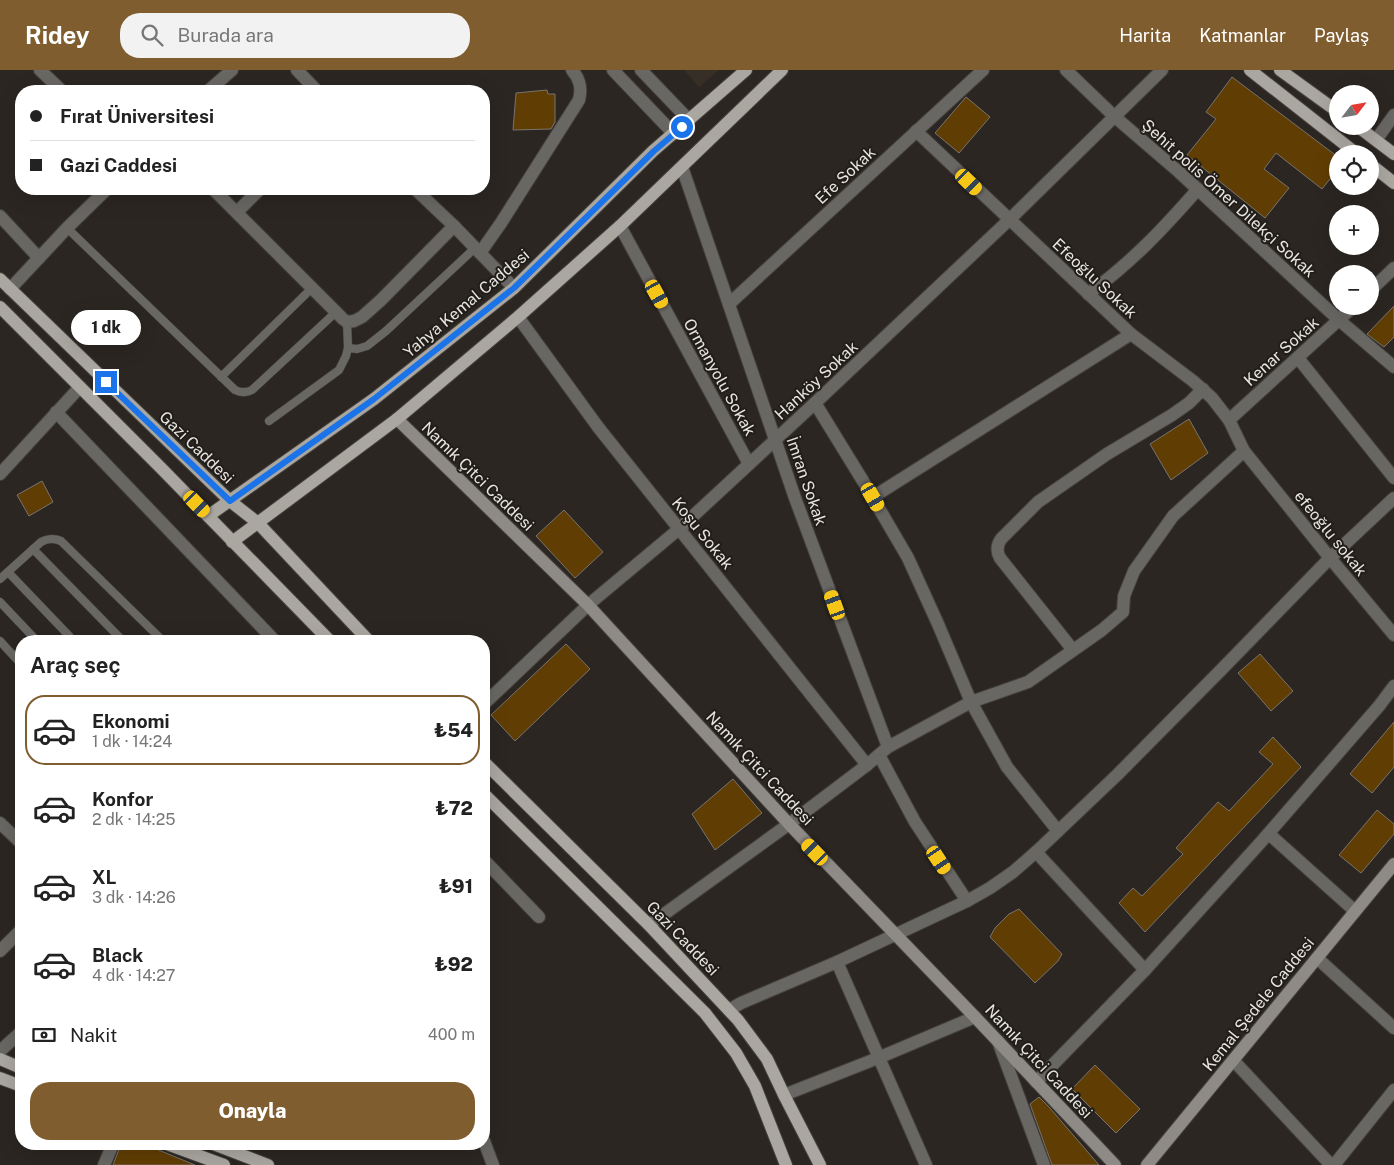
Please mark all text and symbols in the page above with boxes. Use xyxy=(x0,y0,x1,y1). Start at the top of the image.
search box xyxy=(120,13,470,58)
text: Ridey xyxy=(25,21,90,49)
icon: search xyxy=(138,21,166,49)
text: Burada ara xyxy=(178,24,274,46)
text: Harita xyxy=(1119,25,1171,46)
text: Katmanlar xyxy=(1199,25,1286,46)
text: Paylaş xyxy=(1314,25,1369,46)
north arrow xyxy=(1329,85,1379,135)
map controls xyxy=(1329,85,1379,315)
text: Fırat Üniversitesi xyxy=(60,105,214,127)
street label: Şehit polis Ömer Dilekçi Sokak xyxy=(1138,115,1320,281)
route start xyxy=(671,116,693,138)
street label: Efe Sokak xyxy=(811,143,879,208)
button: locate xyxy=(1329,145,1379,195)
text: Gazi Caddesi xyxy=(60,154,177,176)
car xyxy=(952,166,985,198)
button: + xyxy=(1329,205,1379,255)
street label: Efeoğlu Sokak xyxy=(1049,235,1141,322)
street label: Yahya Kemal Caddesi xyxy=(400,245,533,362)
button: − xyxy=(1329,265,1379,315)
car xyxy=(643,277,670,311)
callout: 1 dk xyxy=(71,310,141,344)
street label: Kenar Sokak xyxy=(1240,313,1323,390)
street label: Ormanyolu Sokak xyxy=(679,315,760,439)
text: 1 dk xyxy=(91,318,121,337)
street label: Hanköy Sokak xyxy=(771,337,862,424)
route end xyxy=(95,371,117,393)
street label: Gazi Caddesi xyxy=(156,407,238,487)
street label: Namık Çitci Caddesi xyxy=(418,418,538,535)
street label: İmran Sokak xyxy=(782,434,832,528)
car xyxy=(859,480,886,514)
street label: efeoğlu sokak xyxy=(1290,487,1371,580)
car xyxy=(181,488,212,520)
street label: Koşu Sokak xyxy=(668,493,737,573)
car xyxy=(822,588,847,622)
text: Araç seç xyxy=(30,652,121,678)
icon: car xyxy=(32,708,77,753)
street label: Namık Çitci Caddesi xyxy=(702,708,817,829)
text: Ekonomi xyxy=(92,710,170,732)
text: ₺54 xyxy=(434,719,473,741)
text: 1 dk · 14:24 xyxy=(92,732,172,751)
icon: car xyxy=(32,786,77,831)
text: Konfor xyxy=(92,788,153,810)
text: ₺72 xyxy=(435,797,473,819)
text: 2 dk · 14:25 xyxy=(92,810,175,829)
car xyxy=(799,836,830,868)
car xyxy=(924,843,953,877)
icon: car xyxy=(32,864,77,909)
text: XL xyxy=(92,866,117,888)
text: ₺91 xyxy=(439,875,473,897)
text: 3 dk · 14:26 xyxy=(92,888,176,907)
street label: Gazi Caddesi xyxy=(643,897,723,979)
street label: Kemal Şedele Caddesi xyxy=(1199,934,1318,1075)
icon: car xyxy=(32,942,77,987)
text: Black xyxy=(92,944,143,966)
text: ₺92 xyxy=(435,953,473,975)
text: 4 dk · 14:27 xyxy=(92,966,175,985)
street label: Namık Çitci Caddesi xyxy=(981,1001,1096,1122)
icon: cash xyxy=(30,1021,58,1049)
text: Nakit xyxy=(70,1024,117,1046)
text: 400 m xyxy=(428,1025,475,1044)
button: Onayla xyxy=(30,1082,475,1140)

